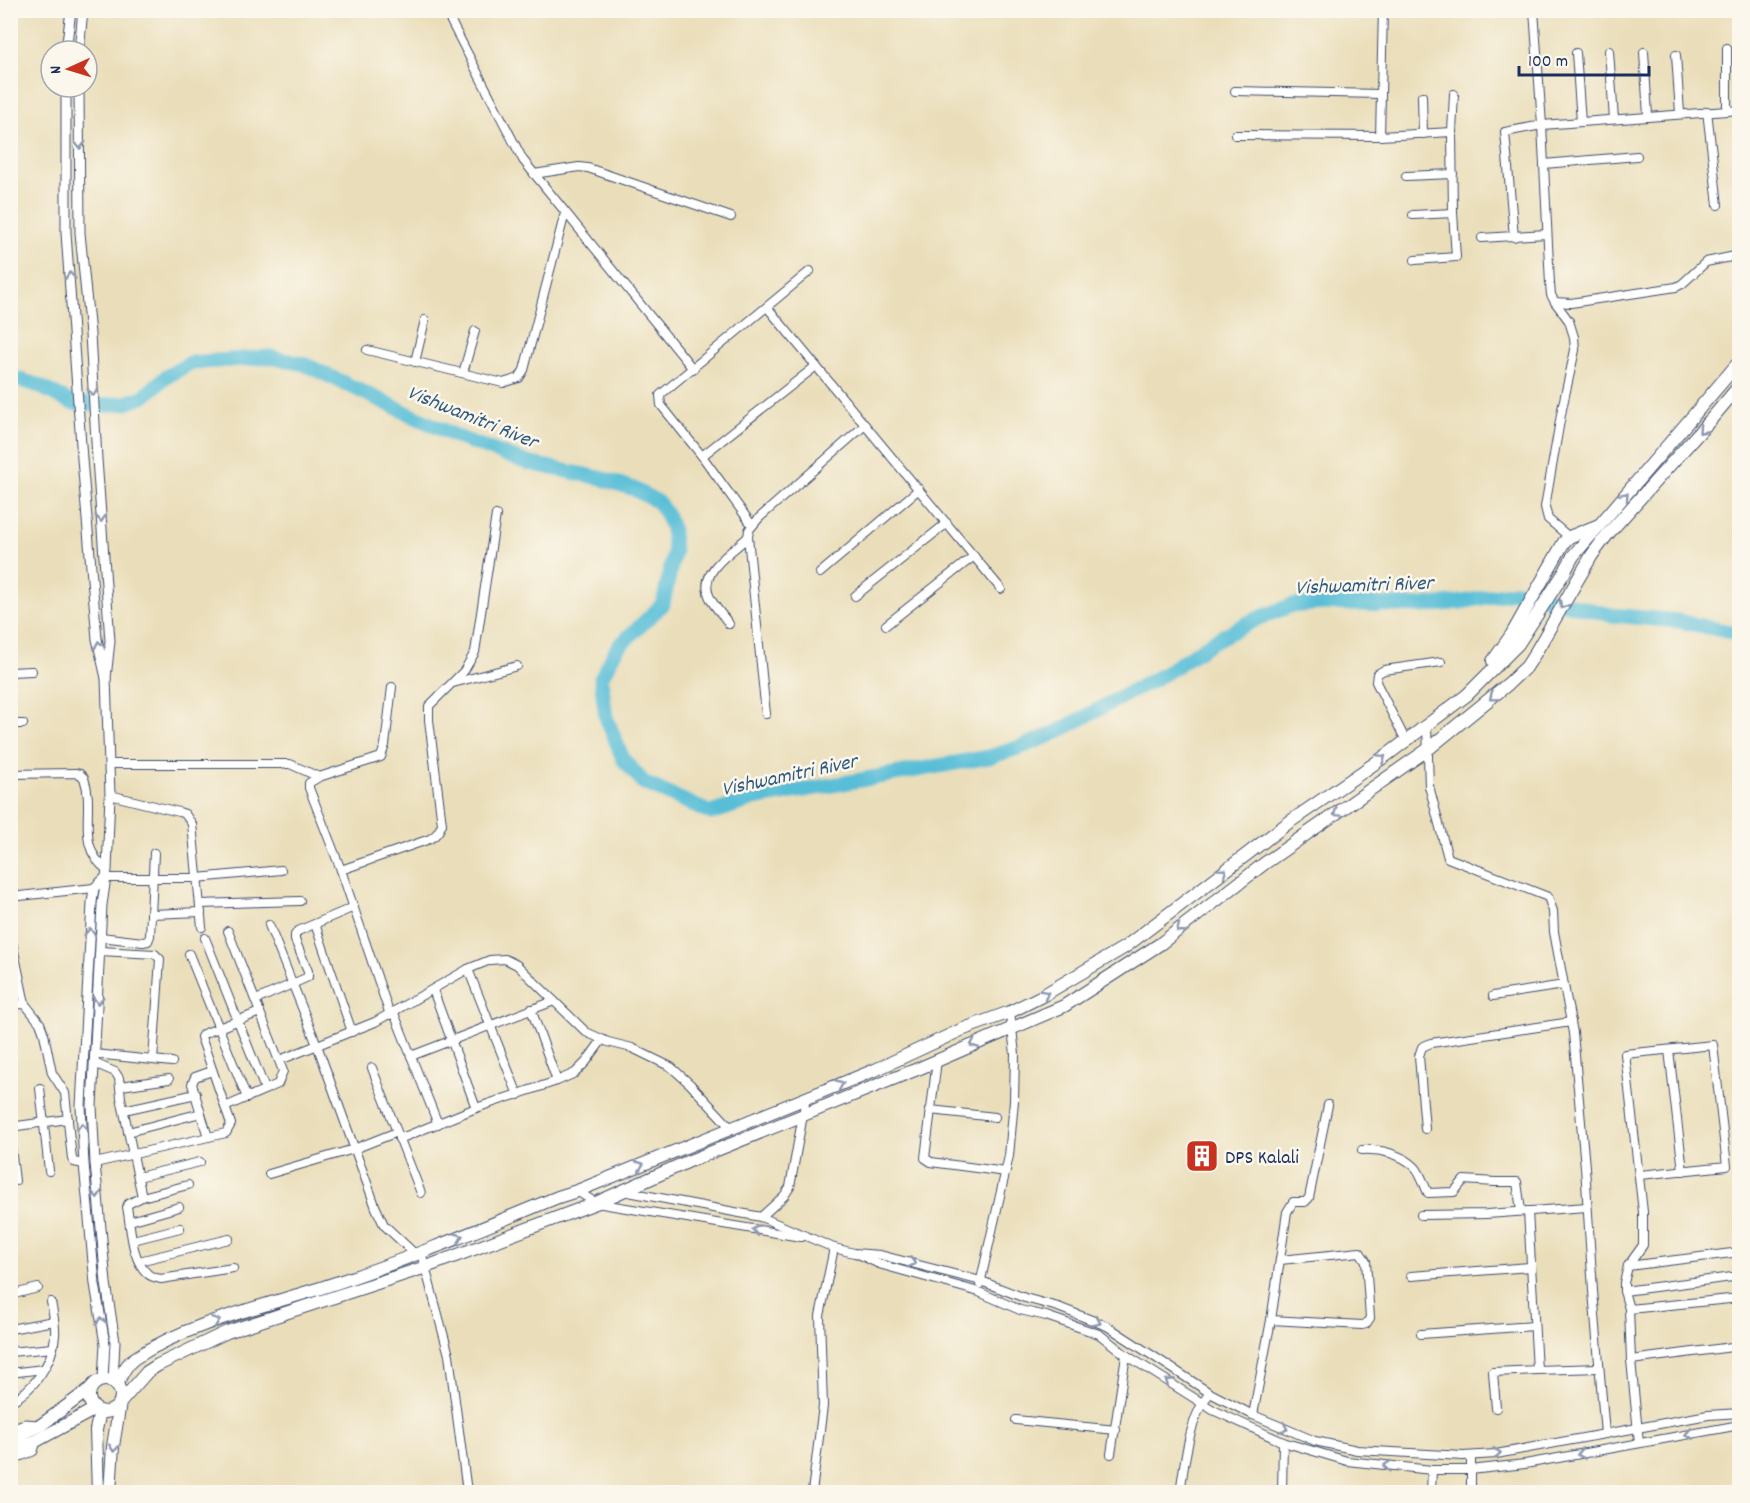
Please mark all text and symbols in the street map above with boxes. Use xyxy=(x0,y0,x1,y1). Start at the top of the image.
north arrow xyxy=(39,39,99,99)
scale bar xyxy=(1519,39,1650,77)
text: 100 m xyxy=(1528,50,1568,75)
text: N xyxy=(45,65,68,75)
one-way arrow xyxy=(74,141,86,150)
one-way arrow xyxy=(64,271,77,280)
water label: Vishwamitri River xyxy=(402,379,544,459)
one-way arrow xyxy=(86,387,99,396)
one-way arrow xyxy=(1698,423,1709,434)
one-way arrow xyxy=(1618,492,1629,503)
one-way arrow xyxy=(94,513,107,522)
water label: Vishwamitri River xyxy=(1295,570,1436,604)
one-way arrow xyxy=(1559,599,1570,609)
one-way arrow xyxy=(93,641,106,651)
one-way arrow xyxy=(1489,689,1500,700)
water label: Vishwamitri River xyxy=(719,747,862,806)
one-way arrow xyxy=(1375,754,1386,765)
one-way arrow xyxy=(1333,806,1344,817)
one-way arrow xyxy=(1217,868,1228,879)
one-way arrow xyxy=(1176,921,1187,932)
one-way arrow xyxy=(84,928,97,937)
one-way arrow xyxy=(1039,989,1049,1001)
one-way arrow xyxy=(91,995,104,1004)
one-way arrow xyxy=(969,1037,980,1049)
one-way arrow xyxy=(834,1079,845,1091)
one-way arrow xyxy=(75,1123,88,1132)
building icon: DPS Kalali xyxy=(1184,1138,1220,1174)
place label: DPS Kalali xyxy=(1225,1145,1299,1173)
one-way arrow xyxy=(634,1160,645,1172)
one-way arrow xyxy=(90,1190,103,1199)
one-way arrow xyxy=(752,1224,762,1237)
one-way arrow xyxy=(453,1232,464,1244)
one-way arrow xyxy=(906,1256,917,1268)
one-way arrow xyxy=(1091,1315,1102,1327)
one-way arrow xyxy=(95,1316,108,1326)
one-way arrow xyxy=(210,1316,220,1329)
one-way arrow xyxy=(1165,1378,1176,1389)
one-way arrow xyxy=(1278,1421,1289,1433)
one-way arrow xyxy=(1684,1428,1694,1440)
one-way arrow xyxy=(108,1443,121,1452)
one-way arrow xyxy=(1576,1447,1586,1459)
one-way arrow xyxy=(1492,1448,1501,1460)
one-way arrow xyxy=(1383,1460,1392,1473)

